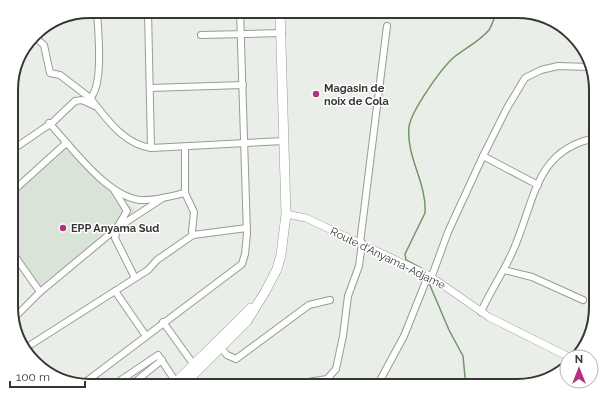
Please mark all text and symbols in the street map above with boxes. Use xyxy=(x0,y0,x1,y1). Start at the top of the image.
place label: Magasin de noix de Cola xyxy=(324,82,389,108)
marker: Magasin de noix de Cola xyxy=(311,89,321,99)
place label: EPP Anyama Sud xyxy=(71,222,159,235)
marker: EPP Anyama Sud xyxy=(58,223,68,233)
street label: Route d'Anyama-Adjame xyxy=(328,225,448,292)
north arrow xyxy=(559,349,599,389)
text: N xyxy=(575,353,583,366)
scale bar xyxy=(10,363,85,389)
text: 100 m xyxy=(16,370,50,384)

